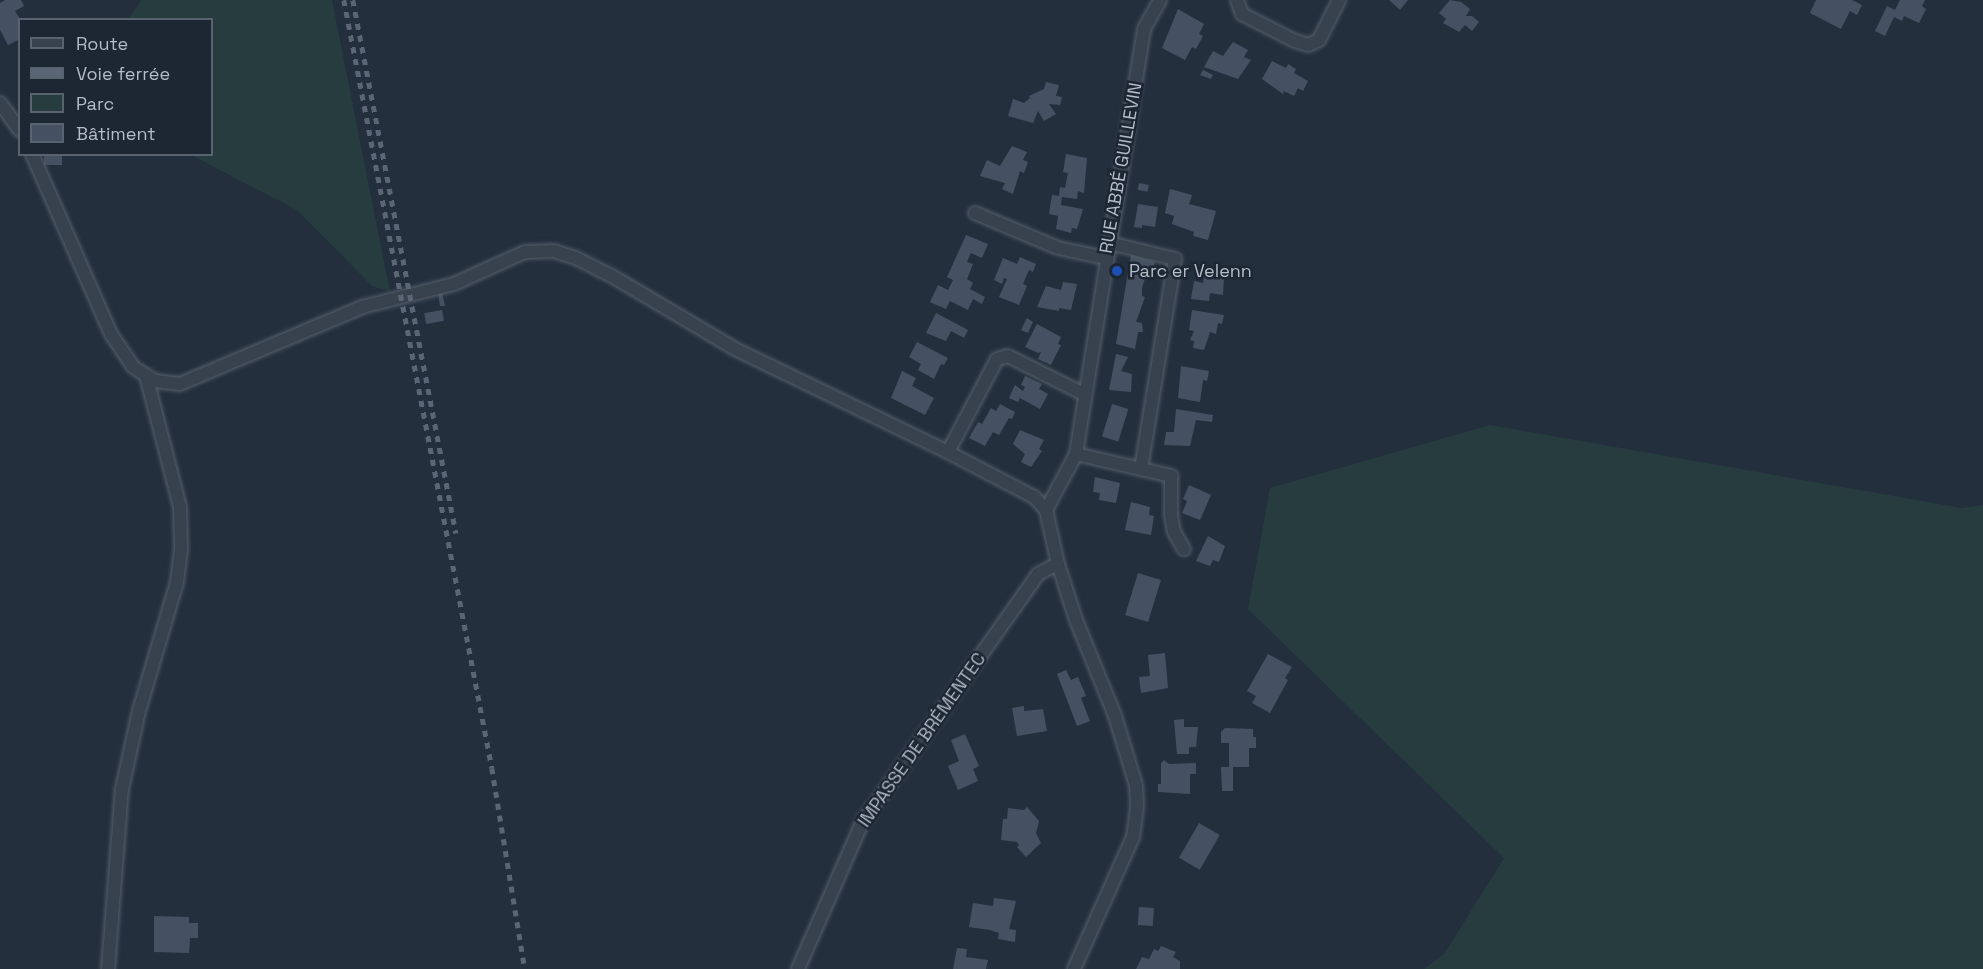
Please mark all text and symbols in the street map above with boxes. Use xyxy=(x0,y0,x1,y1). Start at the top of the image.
legend xyxy=(18,18,213,156)
text: Route xyxy=(76,32,128,55)
text: Voie ferrée xyxy=(76,62,170,85)
street label: RUE ABBÉ GUILLEVIN xyxy=(1095,81,1147,255)
text: Parc xyxy=(76,92,114,115)
text: Bâtiment xyxy=(76,122,156,145)
place label: Parc er Velenn xyxy=(1129,260,1252,282)
marker: Parc er Velenn xyxy=(1110,264,1124,278)
street label: IMPASSE DE BRÉMENTEC xyxy=(854,649,990,831)

